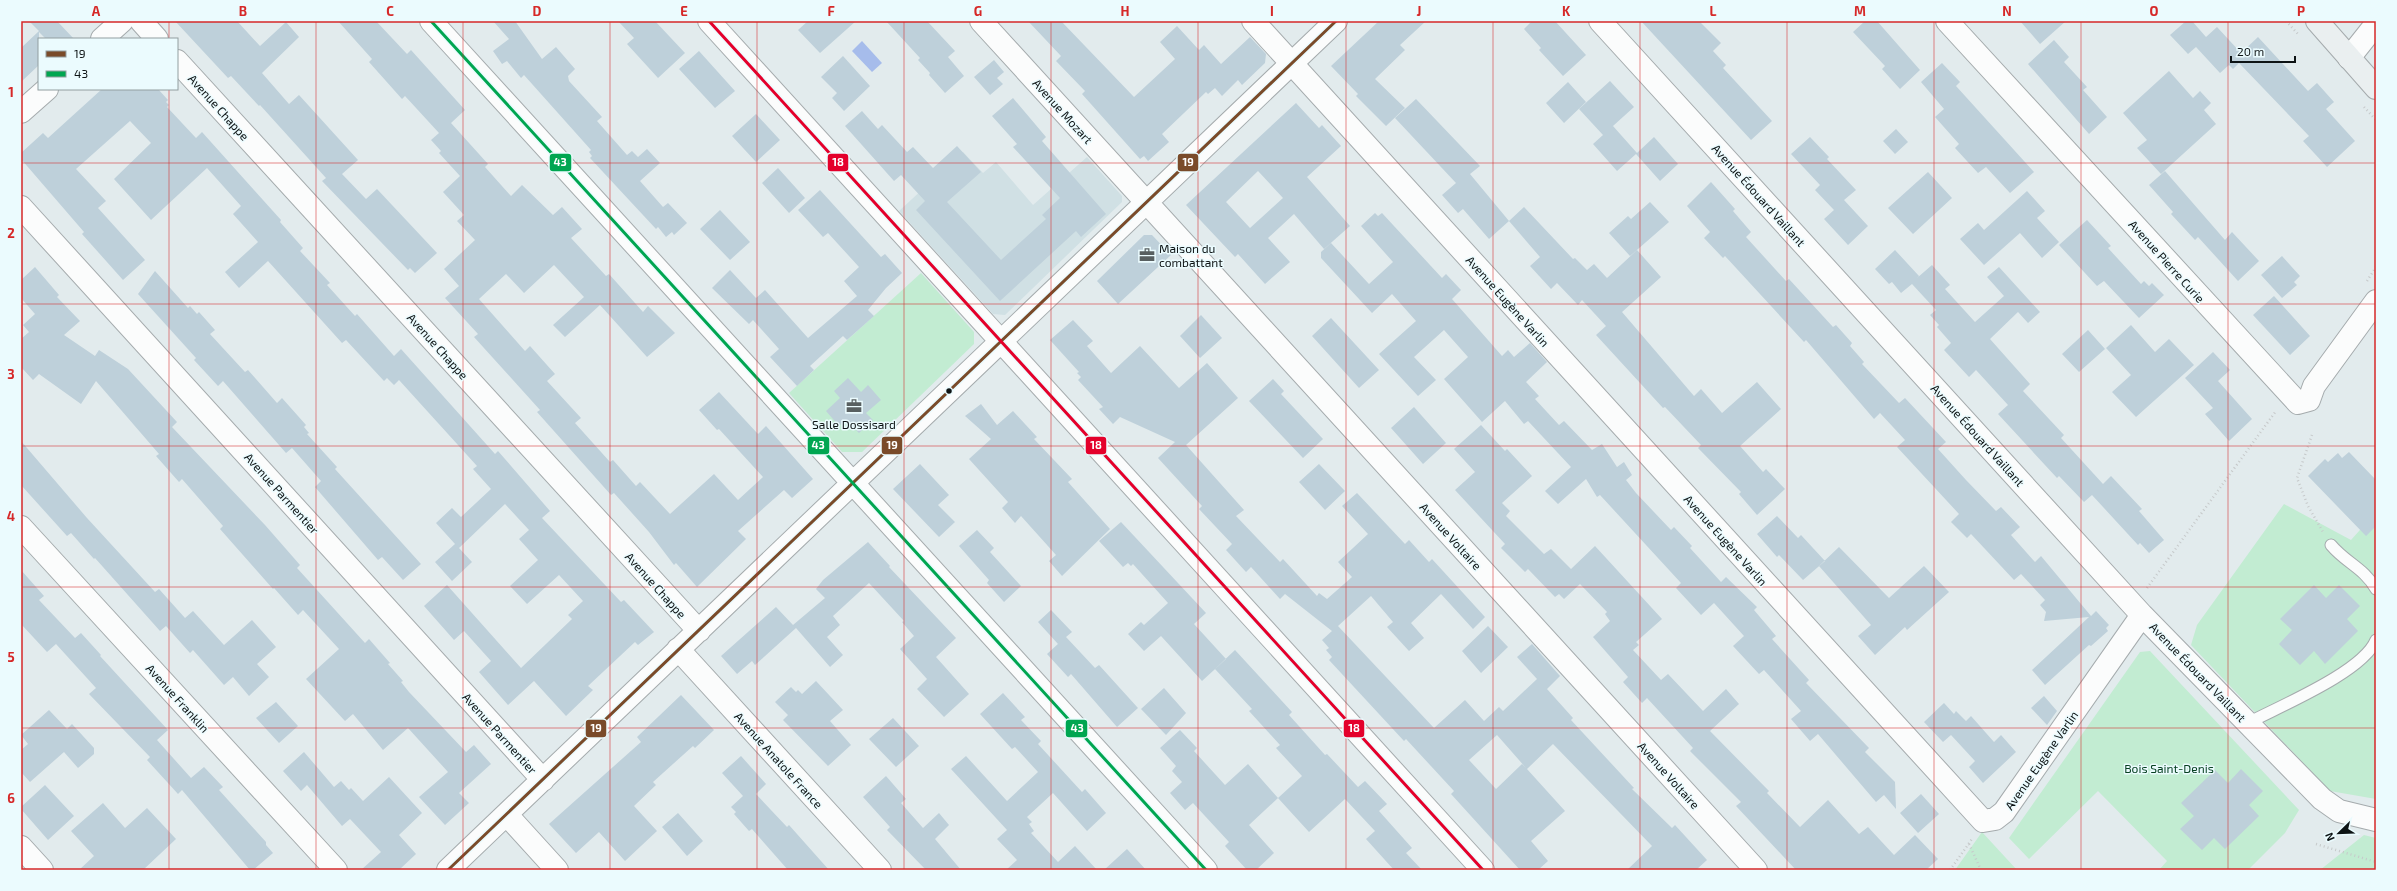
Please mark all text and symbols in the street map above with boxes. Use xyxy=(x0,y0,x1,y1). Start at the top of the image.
text: A xyxy=(92,3,101,19)
text: B xyxy=(239,3,247,19)
text: C xyxy=(386,3,394,19)
text: D xyxy=(533,3,542,19)
text: E xyxy=(680,3,688,19)
text: F xyxy=(827,3,835,19)
text: G xyxy=(974,3,982,19)
text: H xyxy=(1121,3,1130,19)
text: I xyxy=(1270,3,1274,19)
text: J xyxy=(1417,3,1421,19)
text: K xyxy=(1562,3,1571,19)
text: L xyxy=(1710,3,1717,19)
text: M xyxy=(1854,3,1866,19)
text: N xyxy=(2002,3,2012,19)
text: O xyxy=(2150,3,2159,19)
text: P xyxy=(2297,3,2305,19)
legend xyxy=(38,38,178,90)
scale bar xyxy=(2231,38,2295,64)
text: 20 m xyxy=(2237,44,2264,58)
text: 19 xyxy=(74,46,86,60)
text: 43 xyxy=(74,66,88,80)
street label: Avenue Chappe xyxy=(186,71,252,143)
street label: Avenue Mozart xyxy=(1030,76,1096,147)
text: 1 xyxy=(8,84,14,100)
street label: Avenue Édouard Vaillant xyxy=(1709,141,1809,249)
line badge: 43 xyxy=(549,153,572,172)
line badge: 18 xyxy=(827,153,849,172)
line badge: 19 xyxy=(1177,153,1199,172)
text: 43 xyxy=(553,155,567,168)
text: 18 xyxy=(832,155,844,168)
text: 19 xyxy=(1182,155,1194,168)
street label: Avenue Pierre Curie xyxy=(2126,217,2208,305)
text: 2 xyxy=(7,225,15,241)
place label: Maison du combattant xyxy=(1159,241,1223,269)
office icon: Maison du combattant xyxy=(1138,246,1156,264)
street label: Avenue Eugène Varlin xyxy=(1464,253,1552,349)
street label: Avenue Chappe xyxy=(405,310,471,382)
text: 3 xyxy=(7,366,15,382)
street label: Avenue Édouard Vaillant xyxy=(1928,381,2028,489)
unlabelled marker xyxy=(944,386,954,396)
office icon: Salle Dossisard xyxy=(845,397,863,415)
place label: Salle Dossisard xyxy=(812,417,896,431)
line badge: 43 xyxy=(807,436,830,455)
line badge: 19 xyxy=(881,436,903,455)
line badge: 18 xyxy=(1085,436,1107,455)
text: 43 xyxy=(811,438,825,451)
text: 19 xyxy=(886,438,898,451)
text: 18 xyxy=(1090,438,1102,451)
street label: Avenue Parmentier xyxy=(242,450,322,536)
street label: Avenue Eugène Varlin xyxy=(1682,492,1770,588)
street label: Avenue Voltaire xyxy=(1417,500,1485,572)
text: 4 xyxy=(7,508,15,524)
street label: Avenue Chappe xyxy=(623,549,689,621)
street label: Avenue Édouard Vaillant xyxy=(2147,619,2249,725)
text: 5 xyxy=(7,649,15,665)
street label: Avenue Franklin xyxy=(144,661,212,735)
street label: Avenue Parmentier xyxy=(460,690,540,776)
street label: Avenue Eugène Varlin xyxy=(2002,708,2080,812)
street label: Avenue Anatole France xyxy=(732,709,826,811)
line badge: 19 xyxy=(585,719,607,738)
line badge: 43 xyxy=(1065,719,1088,738)
line badge: 18 xyxy=(1343,719,1365,738)
text: 19 xyxy=(590,721,602,734)
text: 43 xyxy=(1070,721,1084,734)
text: 18 xyxy=(1348,721,1360,734)
street label: Avenue Voltaire xyxy=(1635,739,1703,811)
park label: Bois Saint-Denis xyxy=(2124,761,2214,775)
text: 6 xyxy=(7,790,15,806)
north arrow xyxy=(2319,813,2359,853)
text: N xyxy=(2322,831,2337,843)

